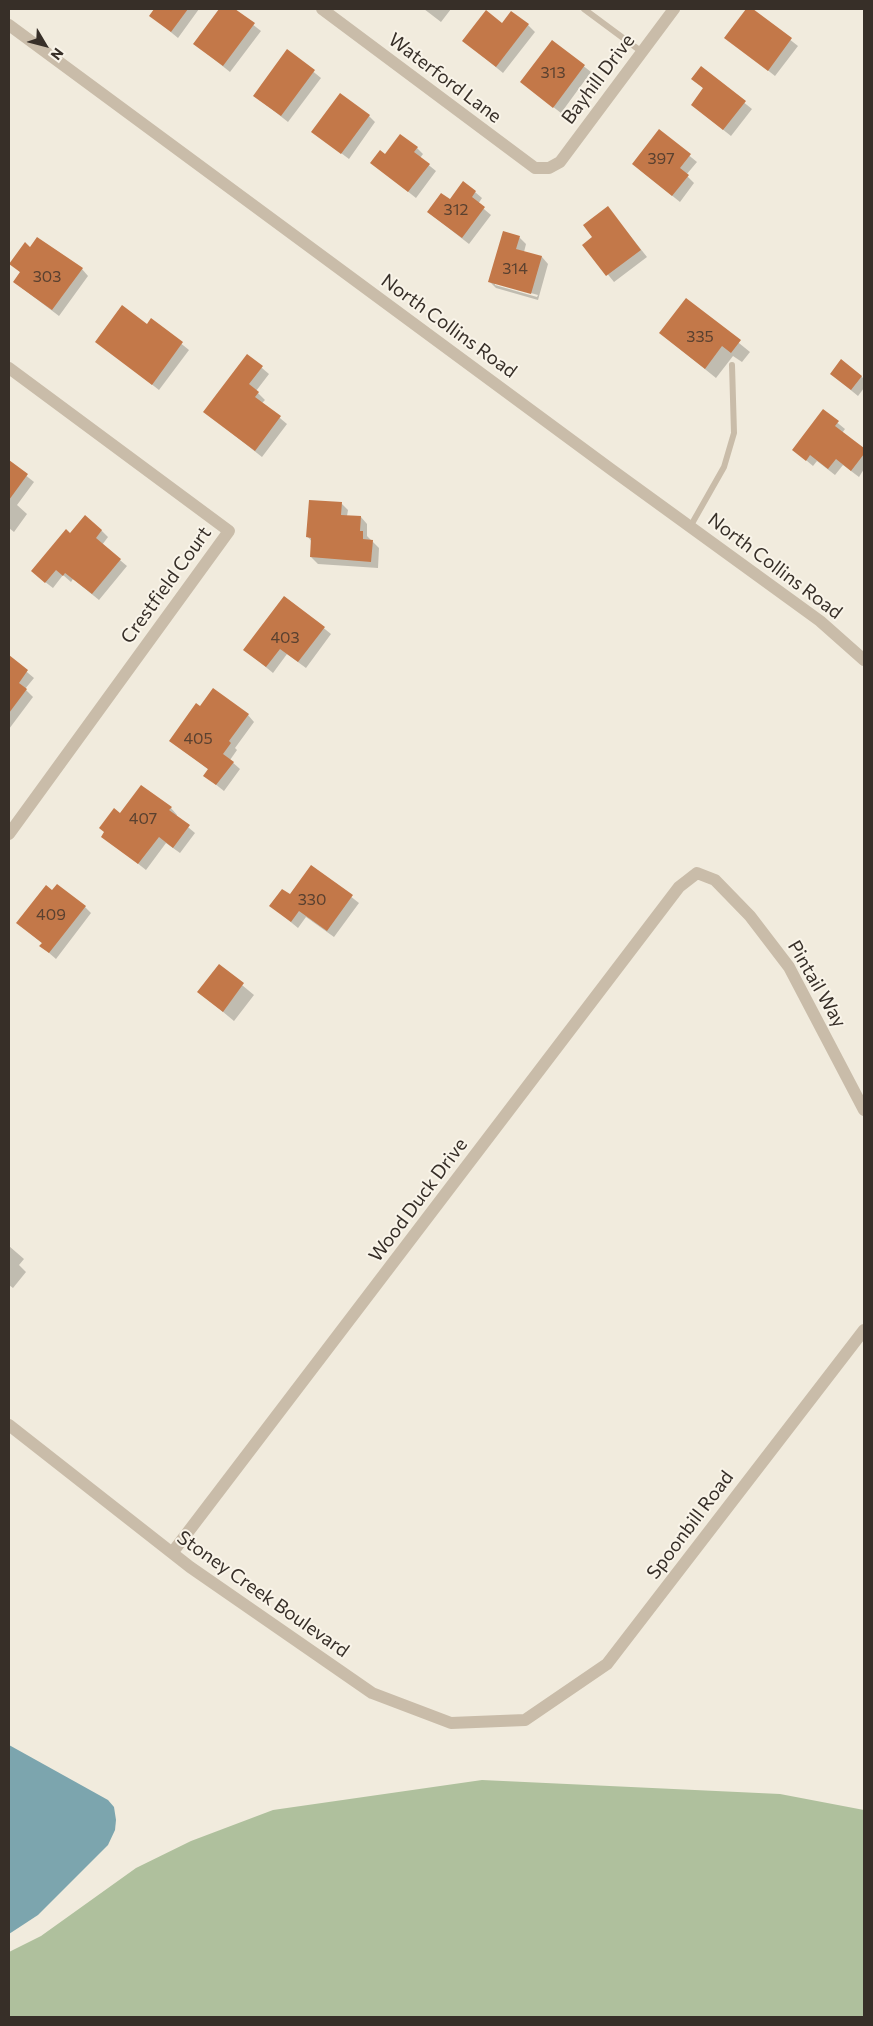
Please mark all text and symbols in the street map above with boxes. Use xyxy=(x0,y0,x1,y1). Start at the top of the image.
north arrow xyxy=(20,20,70,70)
street label: Waterford Lane xyxy=(384,28,506,128)
street label: Bayhill Drive xyxy=(557,30,639,128)
text: N xyxy=(47,45,67,64)
house number: 313 xyxy=(540,63,566,83)
house number: 397 xyxy=(647,149,675,169)
house number: 312 xyxy=(444,200,468,220)
house number: 314 xyxy=(502,259,528,279)
house number: 303 xyxy=(33,267,61,287)
street label: North Collins Road xyxy=(377,269,521,383)
house number: 335 xyxy=(686,327,714,347)
street label: North Collins Road xyxy=(703,508,847,624)
street label: Crestfield Court xyxy=(116,522,216,648)
house number: 403 xyxy=(270,628,300,648)
house number: 405 xyxy=(183,729,213,749)
house number: 407 xyxy=(129,809,157,829)
house number: 330 xyxy=(298,890,326,910)
house number: 409 xyxy=(36,905,66,925)
street label: Pintail Way xyxy=(783,936,851,1032)
street label: Wood Duck Drive xyxy=(364,1134,472,1266)
street label: Spoonbill Road xyxy=(642,1466,738,1584)
street label: Stoney Creek Boulevard xyxy=(173,1526,353,1662)

